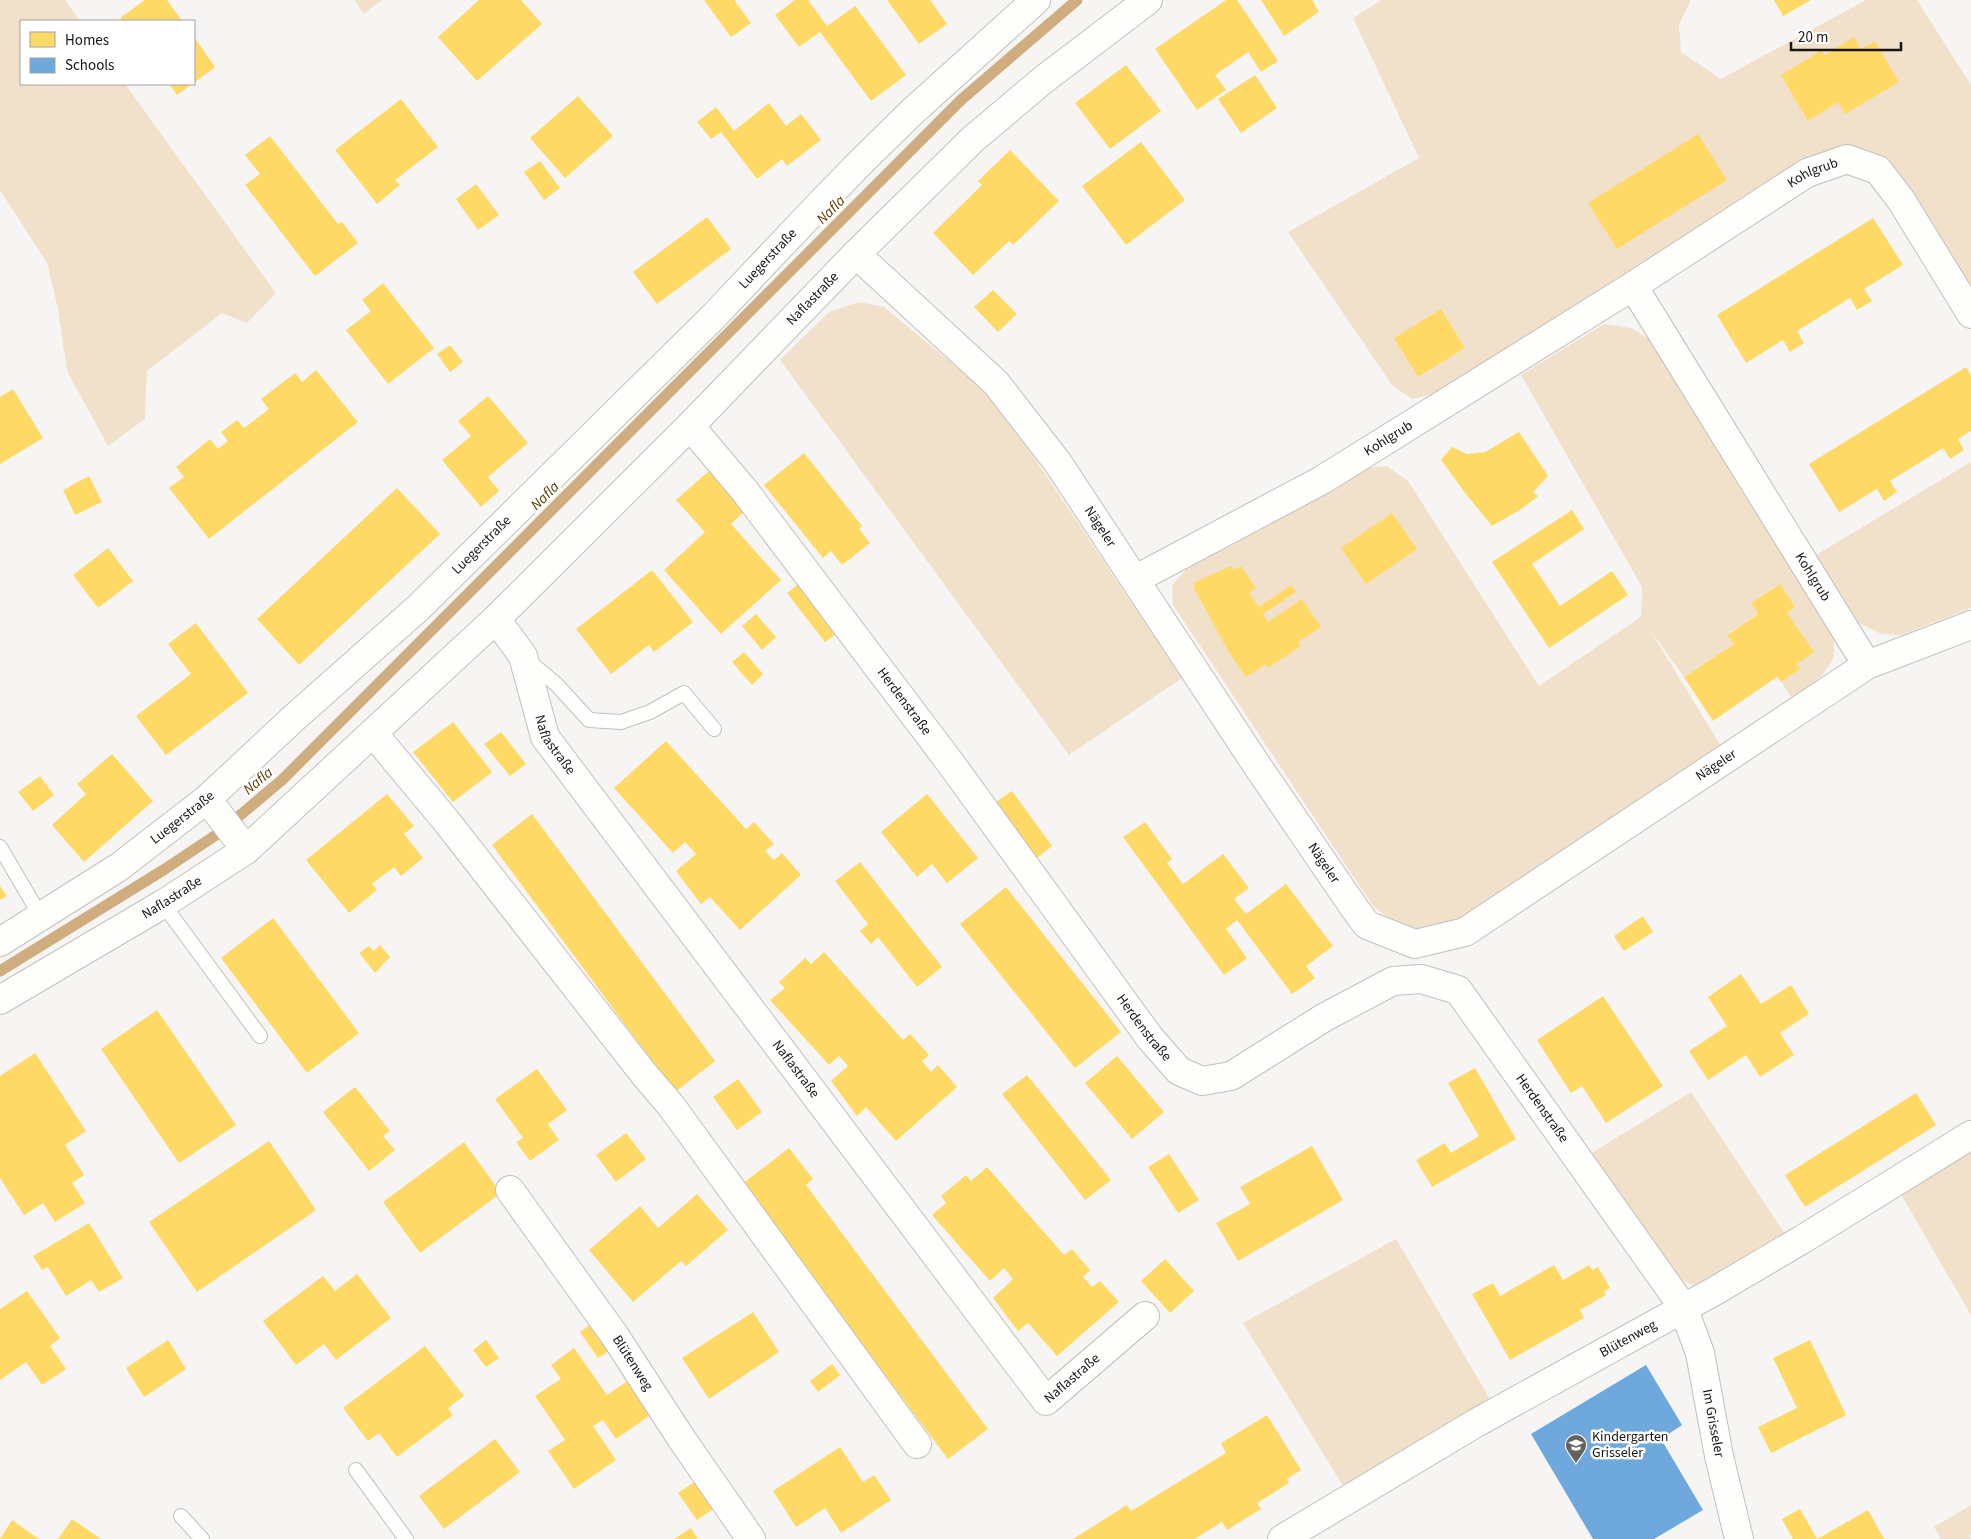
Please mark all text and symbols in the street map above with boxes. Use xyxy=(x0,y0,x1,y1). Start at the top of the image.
legend xyxy=(20,20,195,85)
scale bar xyxy=(1791,20,1901,52)
text: 20 m xyxy=(1798,27,1828,48)
text: Homes xyxy=(65,30,109,51)
text: Schools xyxy=(65,55,114,76)
street label: Kohlgrub xyxy=(1783,153,1841,193)
water label: Nafla xyxy=(812,191,850,229)
street label: Luegerstraße xyxy=(734,224,802,294)
street label: Naflastraße xyxy=(782,267,844,330)
street label: Kohlgrub xyxy=(1360,416,1417,461)
water label: Nafla xyxy=(526,477,564,515)
street label: Nägeler xyxy=(1079,502,1121,551)
street label: Luegerstraße xyxy=(447,511,516,579)
street label: Kohlgrub xyxy=(1790,549,1836,605)
street label: Herdenstraße xyxy=(872,664,936,740)
street label: Naflastraße xyxy=(529,713,580,779)
street label: Nägeler xyxy=(1692,744,1741,786)
water label: Nafla xyxy=(238,762,278,800)
street label: Luegerstraße xyxy=(146,787,219,849)
street label: Nägeler xyxy=(1303,839,1345,888)
street label: Naflastraße xyxy=(138,871,206,924)
street label: Herdenstraße xyxy=(1111,990,1176,1066)
street label: Naflastraße xyxy=(767,1036,824,1102)
street label: Herdenstraße xyxy=(1511,1070,1573,1147)
street label: Blütenweg xyxy=(1596,1315,1660,1363)
street label: Blütenweg xyxy=(607,1331,658,1395)
street label: Naflastraße xyxy=(1040,1349,1104,1408)
street label: Im Grisseler xyxy=(1697,1387,1729,1459)
place label: Kindergarten Grisseler xyxy=(1592,1427,1669,1463)
school or university icon: Kindergarten Grisseler xyxy=(1564,1433,1588,1464)

